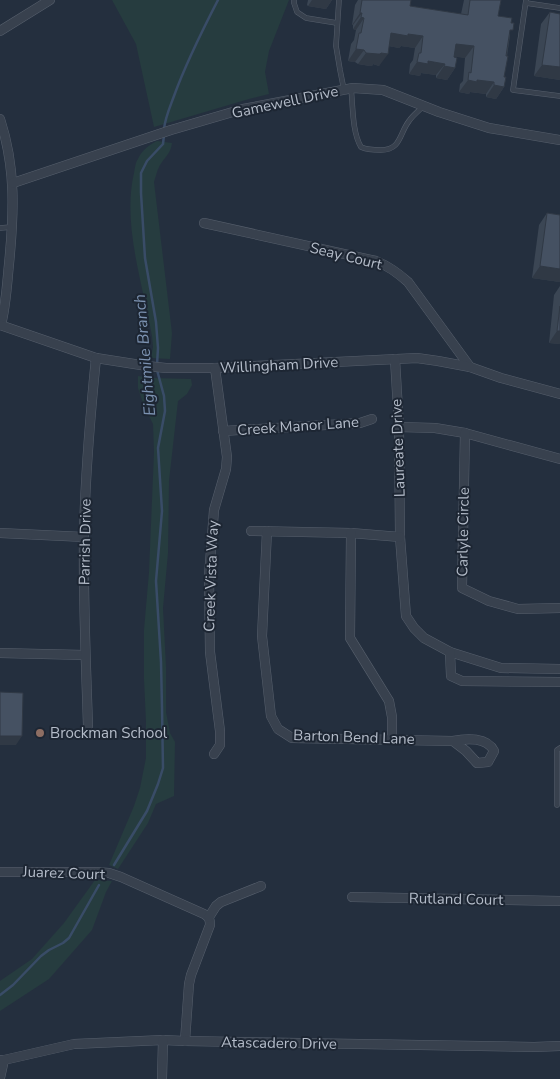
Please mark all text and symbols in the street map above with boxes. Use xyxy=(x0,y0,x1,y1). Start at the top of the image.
street label: Gamewell Drive xyxy=(230,81,340,123)
street label: Seay Court xyxy=(308,237,385,275)
water label: Eightmile Branch xyxy=(129,293,161,417)
street label: Willingham Drive xyxy=(219,352,339,378)
street label: Laureate Drive xyxy=(386,399,410,497)
street label: Creek Manor Lane xyxy=(236,412,360,440)
street label: Carlyle Circle xyxy=(452,487,474,577)
street label: Parrish Drive xyxy=(74,499,96,585)
street label: Creek Vista Way xyxy=(199,519,223,632)
place label: Brockman School xyxy=(50,723,168,743)
street label: Barton Bend Lane xyxy=(293,725,415,749)
marker: Brockman School xyxy=(34,727,46,739)
street label: Juarez Court xyxy=(21,862,106,884)
street label: Rutland Court xyxy=(409,888,504,910)
street label: Atascadero Drive xyxy=(221,1032,337,1054)

